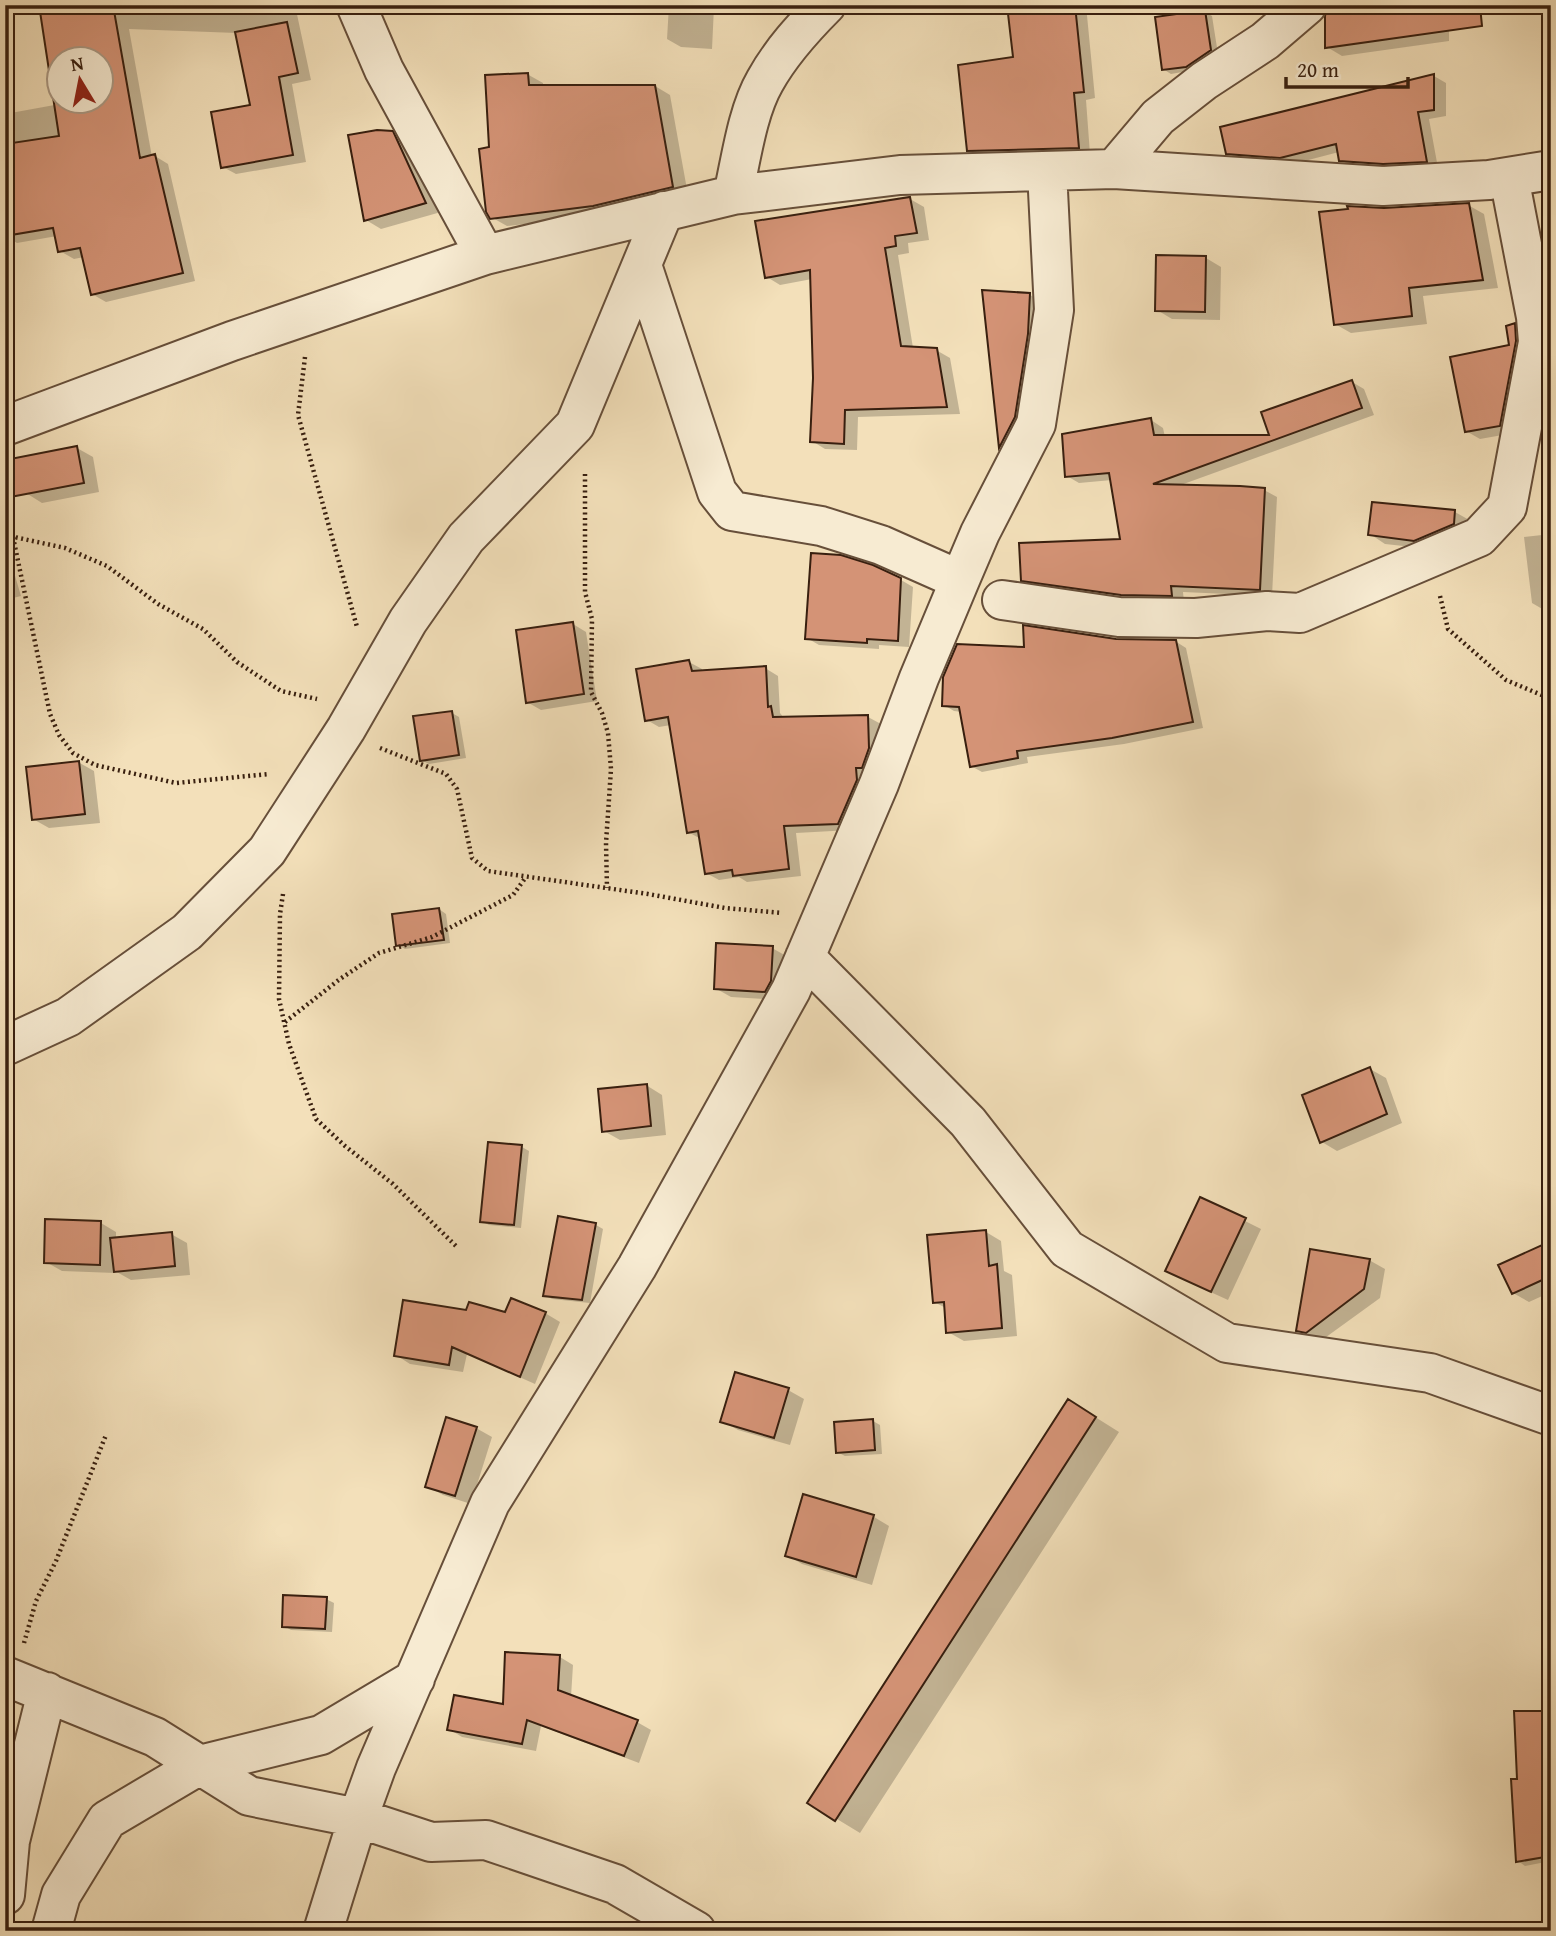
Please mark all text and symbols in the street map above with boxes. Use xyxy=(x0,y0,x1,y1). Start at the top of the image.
north arrow xyxy=(46,46,116,116)
scale bar xyxy=(1286,46,1409,90)
text: N xyxy=(68,48,86,78)
text: 20 m xyxy=(1297,54,1339,85)

